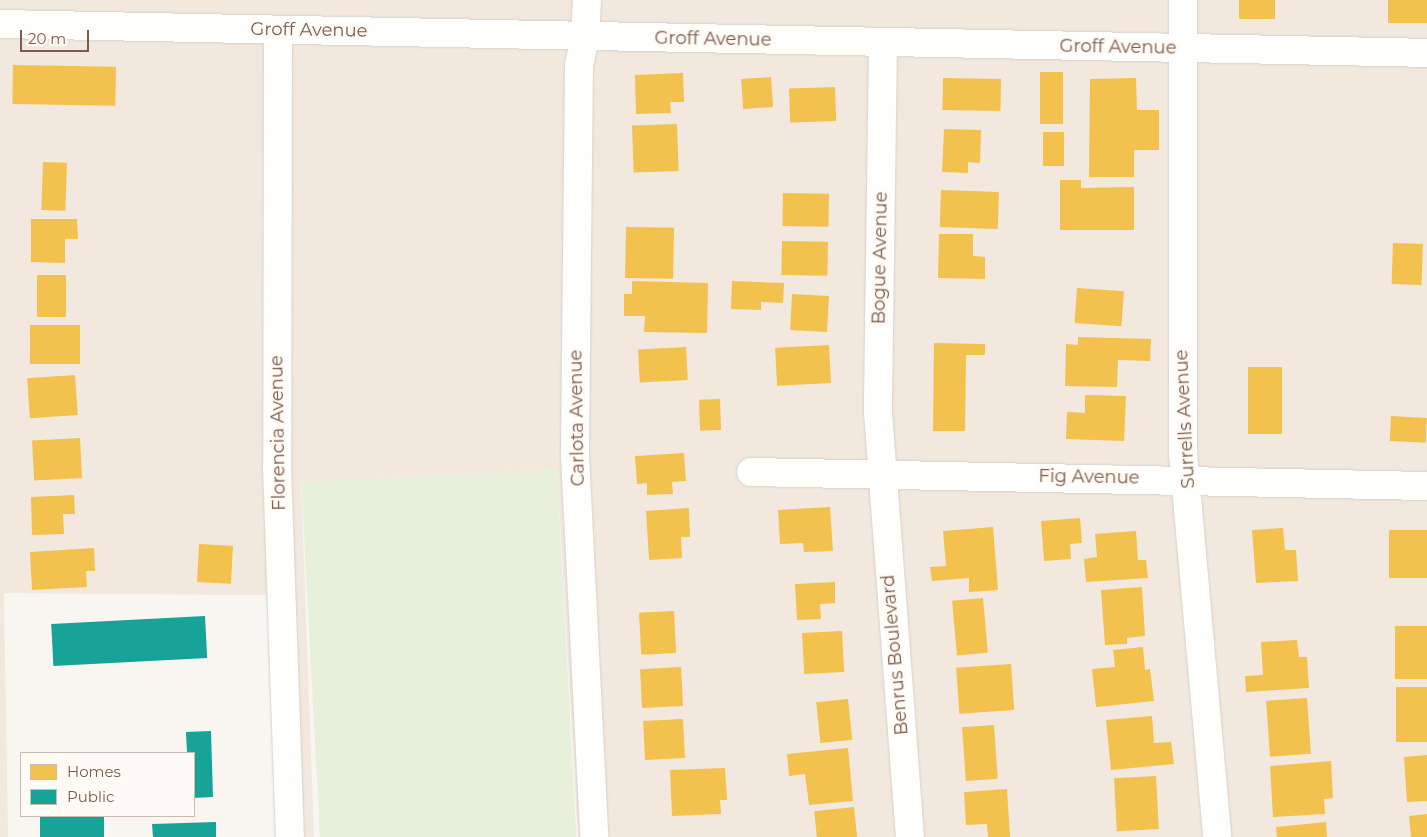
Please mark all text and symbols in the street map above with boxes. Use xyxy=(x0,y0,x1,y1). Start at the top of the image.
street label: Groff Avenue xyxy=(250,18,368,42)
scale bar xyxy=(22,20,91,52)
street label: Groff Avenue xyxy=(654,27,772,51)
text: 20 m xyxy=(28,29,66,48)
street label: Groff Avenue xyxy=(1059,35,1177,59)
street label: Bogue Avenue xyxy=(868,191,892,325)
street label: Carlota Avenue xyxy=(565,349,589,487)
street label: Surrells Avenue xyxy=(1171,349,1199,489)
street label: Florencia Avenue xyxy=(266,355,290,511)
street label: Fig Avenue xyxy=(1038,465,1140,489)
street label: Benrus Boulevard xyxy=(877,574,913,736)
legend xyxy=(20,752,195,817)
text: Homes xyxy=(67,762,121,781)
text: Public xyxy=(67,787,115,806)

